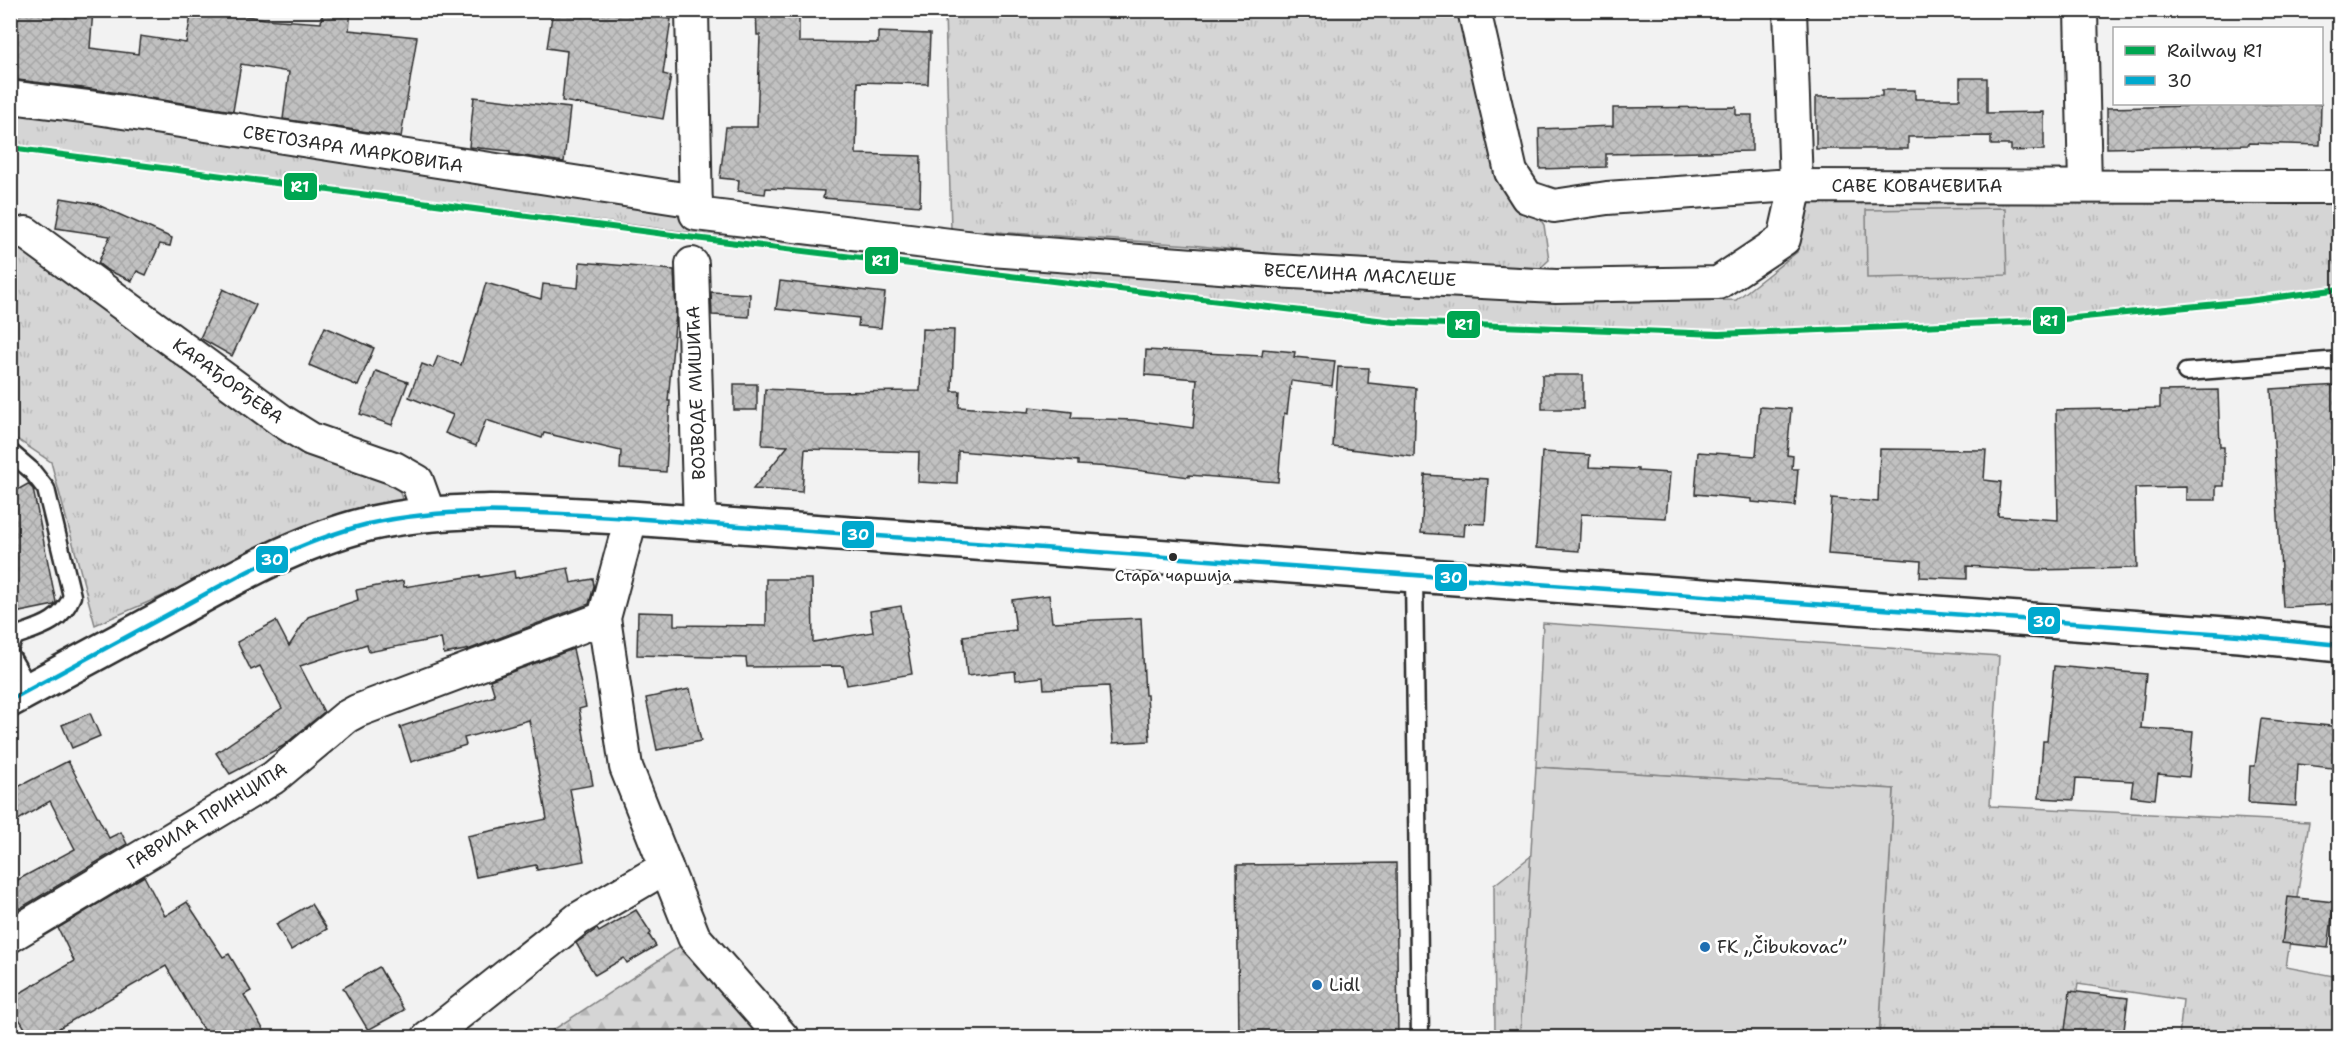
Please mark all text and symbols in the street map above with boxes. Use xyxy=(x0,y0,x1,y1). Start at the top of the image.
legend xyxy=(2113,27,2323,105)
text: Railway R1 xyxy=(2167,39,2263,63)
text: 30 xyxy=(2167,69,2192,93)
street label: СВЕТОЗАРА МАРКОВИЋА xyxy=(241,120,465,178)
line badge: R1 xyxy=(283,172,318,201)
street label: САВЕ КОВАЧЕВИЋА xyxy=(1831,174,2003,198)
text: R1 xyxy=(291,176,309,197)
line badge: R1 xyxy=(864,246,899,275)
text: R1 xyxy=(872,250,890,271)
street label: ВЕСЕЛИНА МАСЛЕШЕ xyxy=(1263,258,1457,292)
street label: ВОЈВОДЕ МИШИЋА xyxy=(681,306,711,480)
line badge: R1 xyxy=(2032,306,2066,335)
line badge: R1 xyxy=(1446,310,1481,339)
text: R1 xyxy=(2040,310,2058,331)
text: R1 xyxy=(1455,314,1473,335)
street label: КАРАЂОРЂЕВА xyxy=(168,333,288,429)
line badge: 30 xyxy=(841,520,875,549)
text: 30 xyxy=(847,524,869,545)
line badge: 30 xyxy=(255,545,289,574)
text: 30 xyxy=(261,549,283,570)
marker: Стара чаршија xyxy=(1167,551,1179,563)
line badge: 30 xyxy=(1434,563,1468,592)
place label: Стара чаршија xyxy=(1115,565,1231,586)
text: 30 xyxy=(1440,567,1462,588)
line badge: 30 xyxy=(2027,606,2061,635)
text: 30 xyxy=(2033,611,2055,632)
street label: ГАВРИЛА ПРИНЦИПА xyxy=(122,757,292,875)
place label: FK „Čibukovac” xyxy=(1717,935,1847,959)
marker: FK „Čibukovac” xyxy=(1698,940,1712,954)
place label: Lidl xyxy=(1329,973,1361,997)
marker: Lidl xyxy=(1310,978,1324,992)

